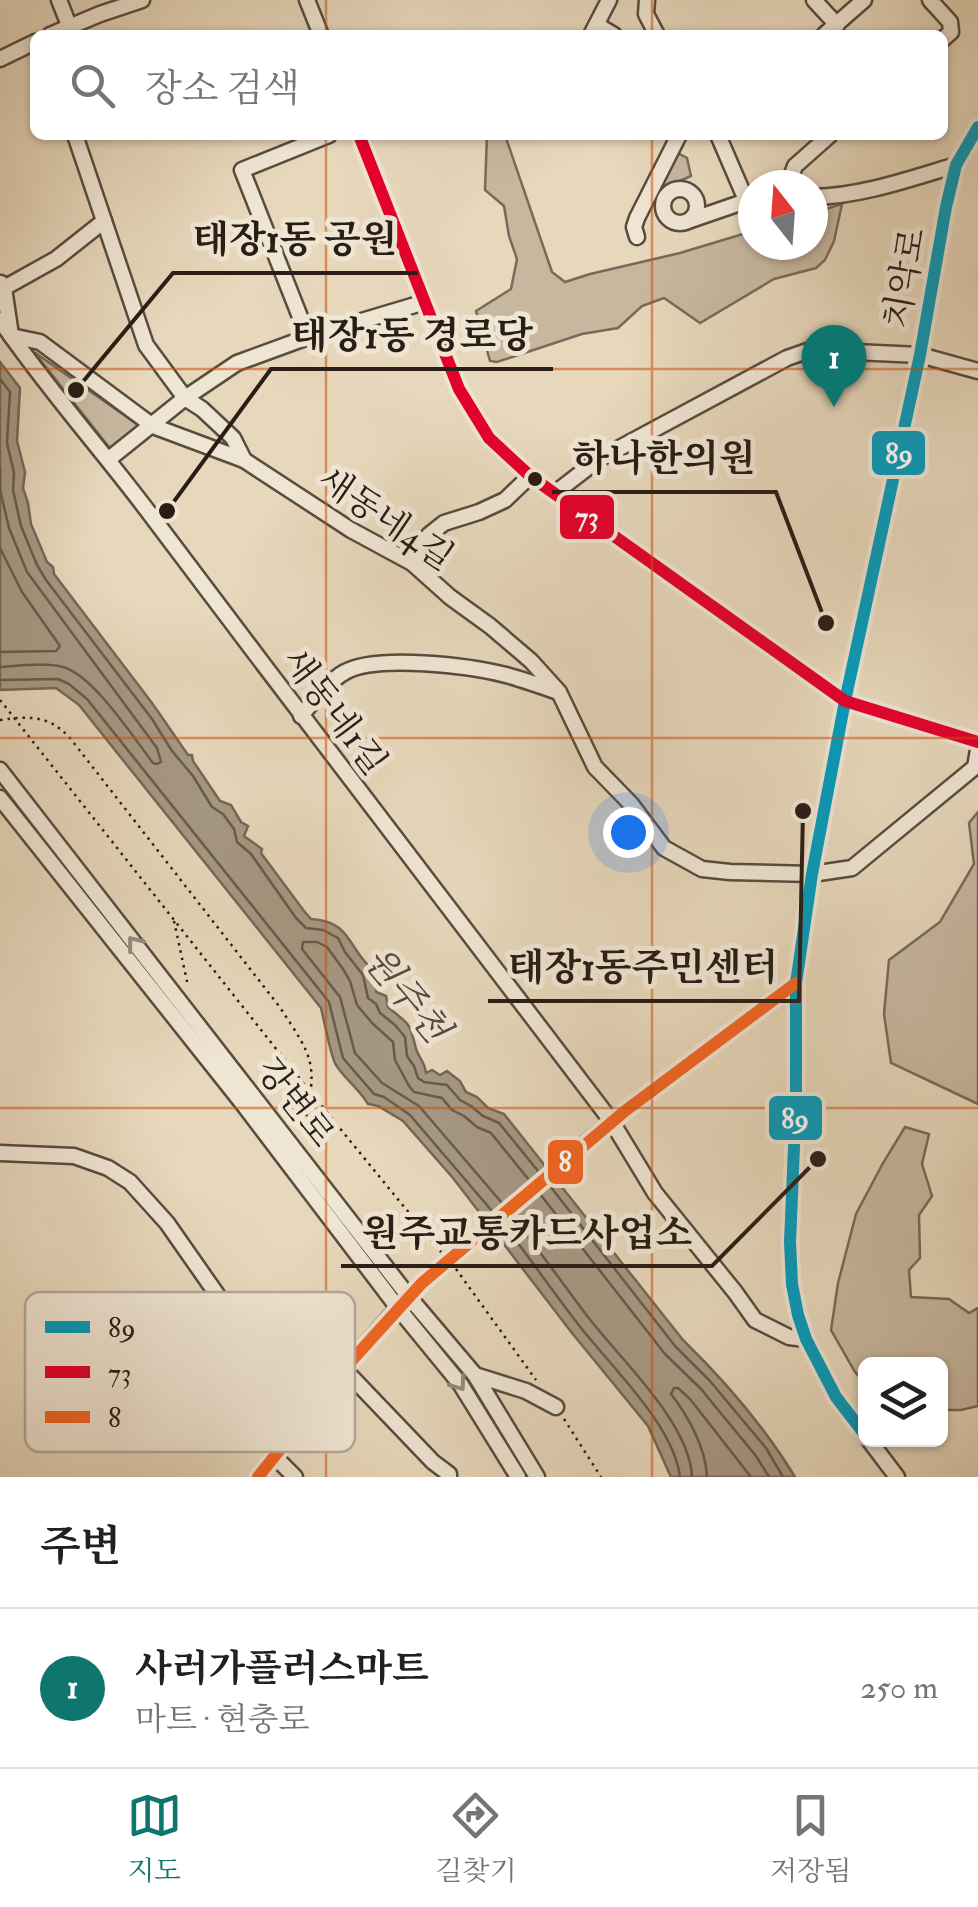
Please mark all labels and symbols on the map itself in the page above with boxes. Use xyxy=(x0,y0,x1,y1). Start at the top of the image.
north arrow xyxy=(738,170,828,260)
callout: 태장1동 공원 xyxy=(173,205,418,273)
text: 태장1동 공원 xyxy=(192,216,398,264)
street label: 치악로 xyxy=(875,224,935,332)
callout: 태장1동 경로당 xyxy=(271,301,553,369)
text: 태장1동 경로당 xyxy=(291,312,533,360)
pin: 1 xyxy=(802,324,866,407)
callout: 하나한의원 xyxy=(552,424,776,492)
line badge: 89 xyxy=(870,429,927,477)
text: 하나한의원 xyxy=(572,435,756,483)
text: 89 xyxy=(885,437,913,472)
street label: 새동네4길 xyxy=(309,458,462,580)
unlabelled marker xyxy=(525,469,545,489)
line badge: 73 xyxy=(558,493,616,541)
text: 73 xyxy=(575,500,599,535)
street label: 새동네1길 xyxy=(272,639,396,784)
your location xyxy=(603,807,654,858)
callout: 태장1동주민센터 xyxy=(488,933,799,1001)
one-way arrow xyxy=(129,936,146,954)
water label: 원주천 xyxy=(353,937,461,1054)
text: 태장1동주민센터 xyxy=(508,944,778,992)
street label: 강변로 xyxy=(247,1049,344,1156)
line badge: 89 xyxy=(767,1094,824,1142)
text: 89 xyxy=(781,1102,809,1137)
line badge: 8 xyxy=(546,1138,585,1186)
text: 8 xyxy=(558,1145,572,1180)
callout: 원주교통카드사업소 xyxy=(341,1198,712,1266)
text: 원주교통카드사업소 xyxy=(362,1210,692,1258)
legend xyxy=(25,1292,355,1452)
text: 89 xyxy=(108,1311,135,1346)
text: 73 xyxy=(108,1356,132,1391)
one-way arrow xyxy=(447,1372,465,1391)
text: 8 xyxy=(108,1401,121,1436)

